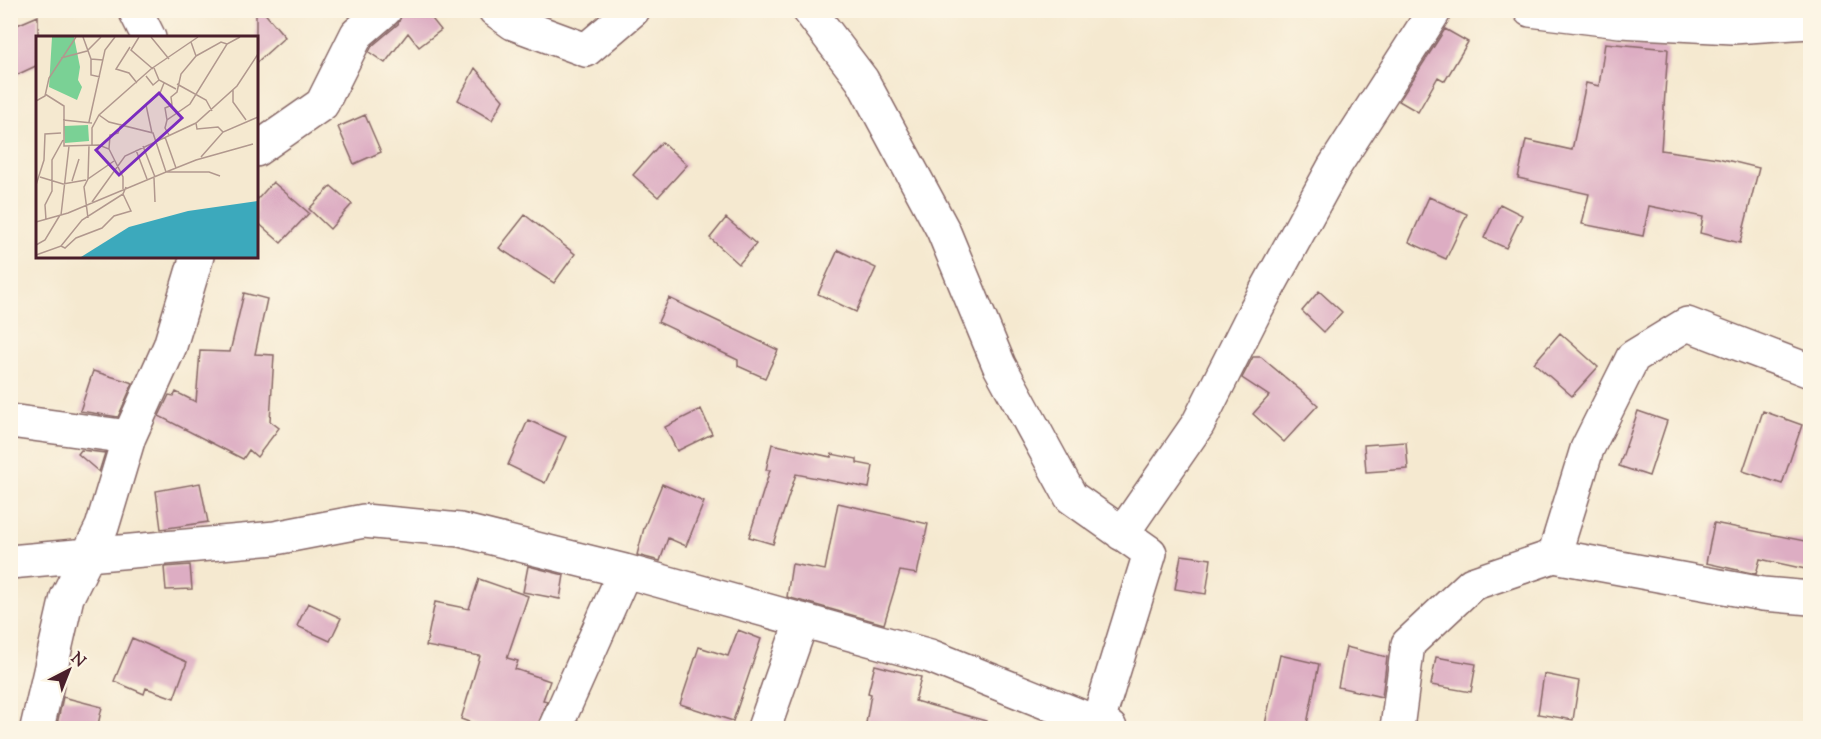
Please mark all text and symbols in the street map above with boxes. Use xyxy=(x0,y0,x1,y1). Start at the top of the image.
inset map xyxy=(36,36,258,258)
north arrow xyxy=(39,640,99,700)
text: N xyxy=(65,648,90,674)

